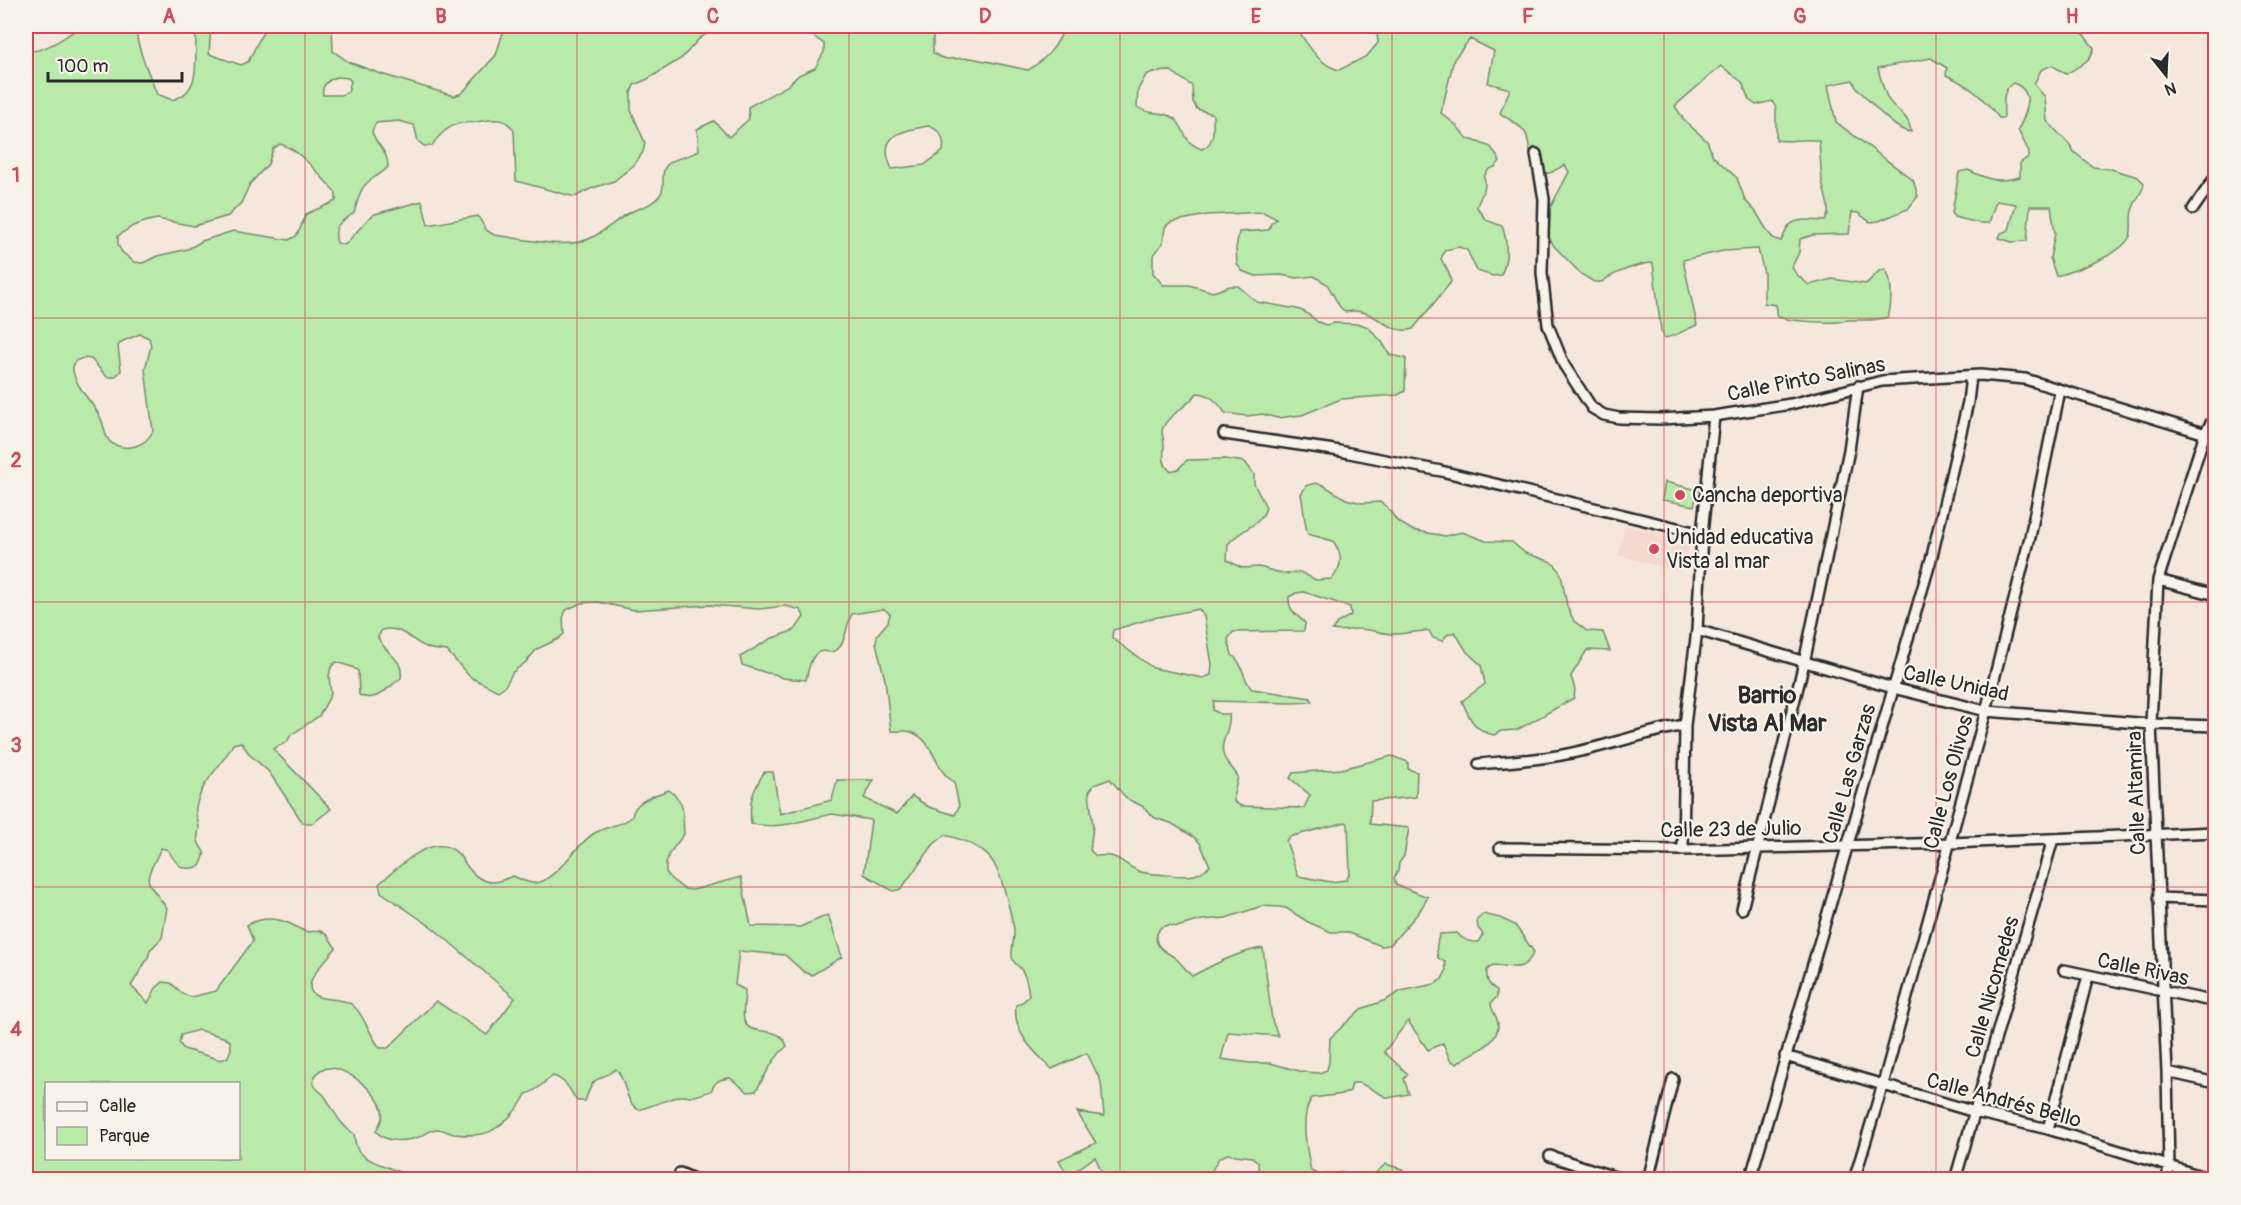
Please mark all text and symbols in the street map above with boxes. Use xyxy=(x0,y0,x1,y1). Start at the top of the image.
text: A xyxy=(163,4,176,29)
text: B xyxy=(435,4,447,29)
text: C xyxy=(707,4,719,29)
text: D xyxy=(979,4,992,29)
text: E xyxy=(1251,4,1262,29)
text: F xyxy=(1522,4,1534,29)
text: G xyxy=(1793,4,1807,29)
text: H xyxy=(2066,4,2079,29)
scale bar xyxy=(48,45,182,83)
north arrow xyxy=(2136,45,2196,105)
text: 100 m xyxy=(57,55,109,78)
text: N xyxy=(2162,77,2179,100)
text: 1 xyxy=(12,163,20,188)
street label: Calle Pinto Salinas xyxy=(1725,351,1888,408)
text: 2 xyxy=(10,448,22,473)
place label: Cancha deportiva xyxy=(1692,482,1842,509)
marker: Cancha deportiva xyxy=(1673,488,1687,502)
place label: Unidad educativa Vista al mar xyxy=(1666,524,1813,575)
marker: Unidad educativa Vista al mar xyxy=(1647,542,1661,556)
street label: Calle Unidad xyxy=(1901,659,2011,708)
district label: Barrio Vista Al Mar xyxy=(1708,681,1827,738)
street label: Calle Las Garzas xyxy=(1817,700,1883,847)
street label: Calle Los Olivos xyxy=(1918,712,1979,852)
street label: Calle Altamira xyxy=(2121,730,2152,855)
text: 3 xyxy=(10,733,22,758)
street label: Calle 23 de Julio xyxy=(1660,815,1802,844)
street label: Calle Nicomedes xyxy=(1959,913,2026,1061)
street label: Calle Rivas xyxy=(2095,947,2192,992)
text: 4 xyxy=(10,1017,22,1042)
street label: Calle Andrés Bello xyxy=(1923,1067,2084,1134)
legend xyxy=(45,1082,240,1160)
text: Calle xyxy=(99,1095,136,1118)
text: Parque xyxy=(99,1125,149,1148)

